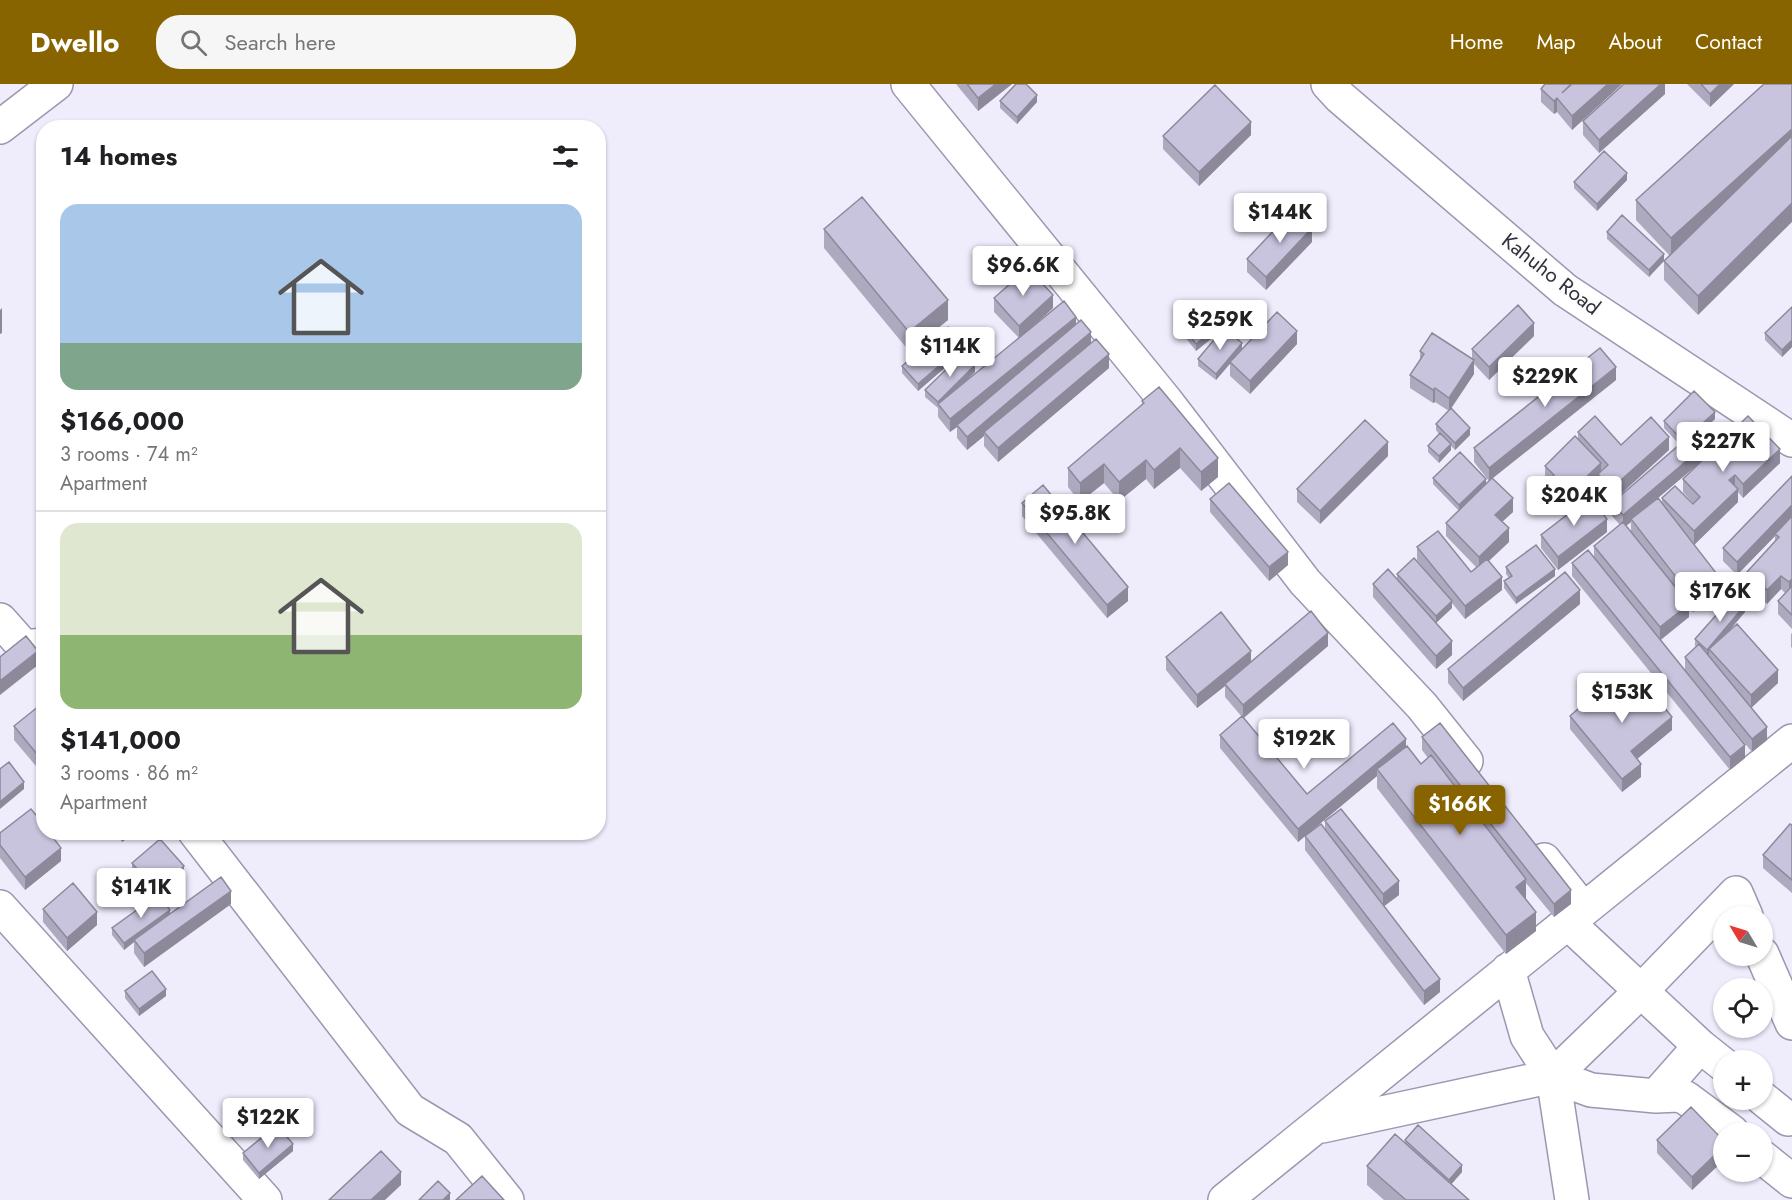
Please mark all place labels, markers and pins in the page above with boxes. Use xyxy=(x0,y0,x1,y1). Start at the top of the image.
pin: $144K xyxy=(1238,193,1322,244)
pin: $96.6K xyxy=(974,246,1072,297)
pin: $259K xyxy=(1178,300,1262,351)
pin: $114K xyxy=(908,327,992,378)
pin: $229K xyxy=(1503,357,1587,408)
pin: $227K xyxy=(1681,422,1765,473)
pin: $204K xyxy=(1532,476,1616,527)
pin: $95.8K xyxy=(1026,494,1124,545)
pin: $176K xyxy=(1678,572,1762,623)
pin: $153K xyxy=(1580,673,1664,724)
pin: $192K xyxy=(1262,719,1346,770)
pin: $166K xyxy=(1418,785,1502,836)
pin: $141K xyxy=(99,868,183,919)
pin: $122K xyxy=(226,1098,310,1149)

